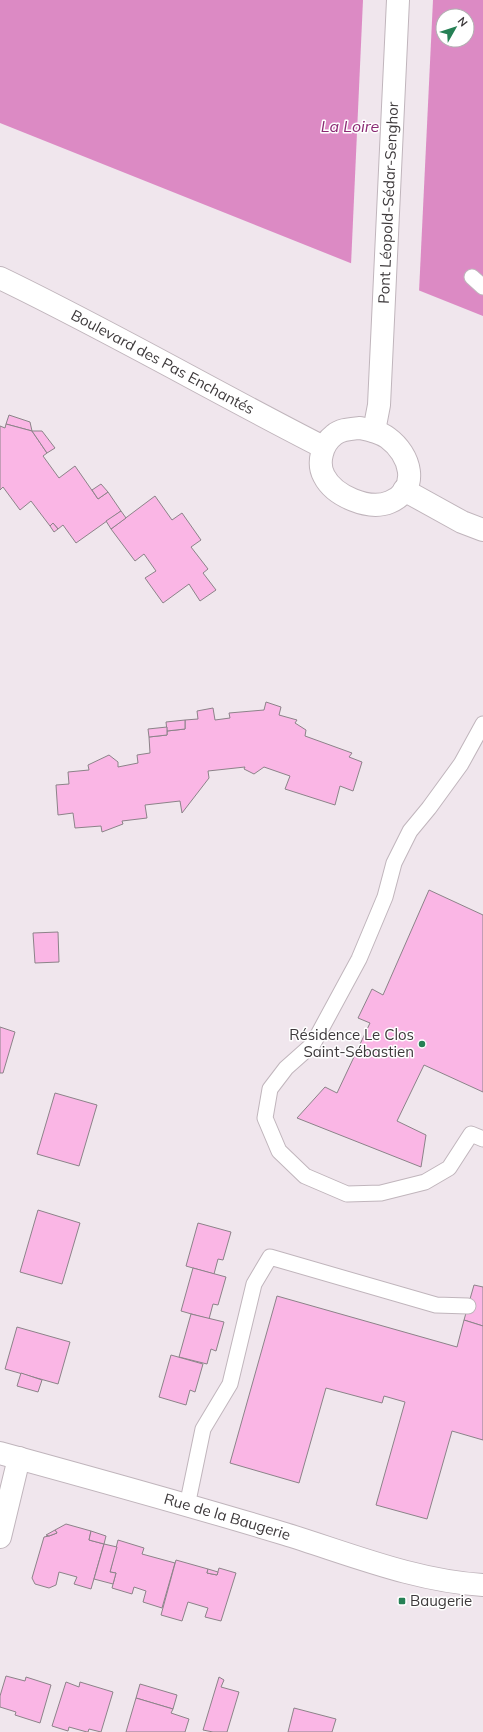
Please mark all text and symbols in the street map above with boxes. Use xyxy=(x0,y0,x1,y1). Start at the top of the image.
north arrow xyxy=(435,8,475,48)
text: N xyxy=(455,14,471,29)
street label: Pont Léopold-Sédar-Senghor xyxy=(374,101,402,304)
water label: La Loire xyxy=(321,116,380,136)
street label: Boulevard des Pas Enchantés xyxy=(68,305,258,418)
place label: Résidence Le Clos Saint-Sébastien xyxy=(289,1025,414,1061)
marker: Résidence Le Clos Saint-Sébastien xyxy=(417,1039,427,1049)
street label: Rue de la Baugerie xyxy=(162,1489,293,1544)
place label: Baugerie xyxy=(410,1591,472,1610)
marker: Baugerie xyxy=(397,1596,407,1606)

